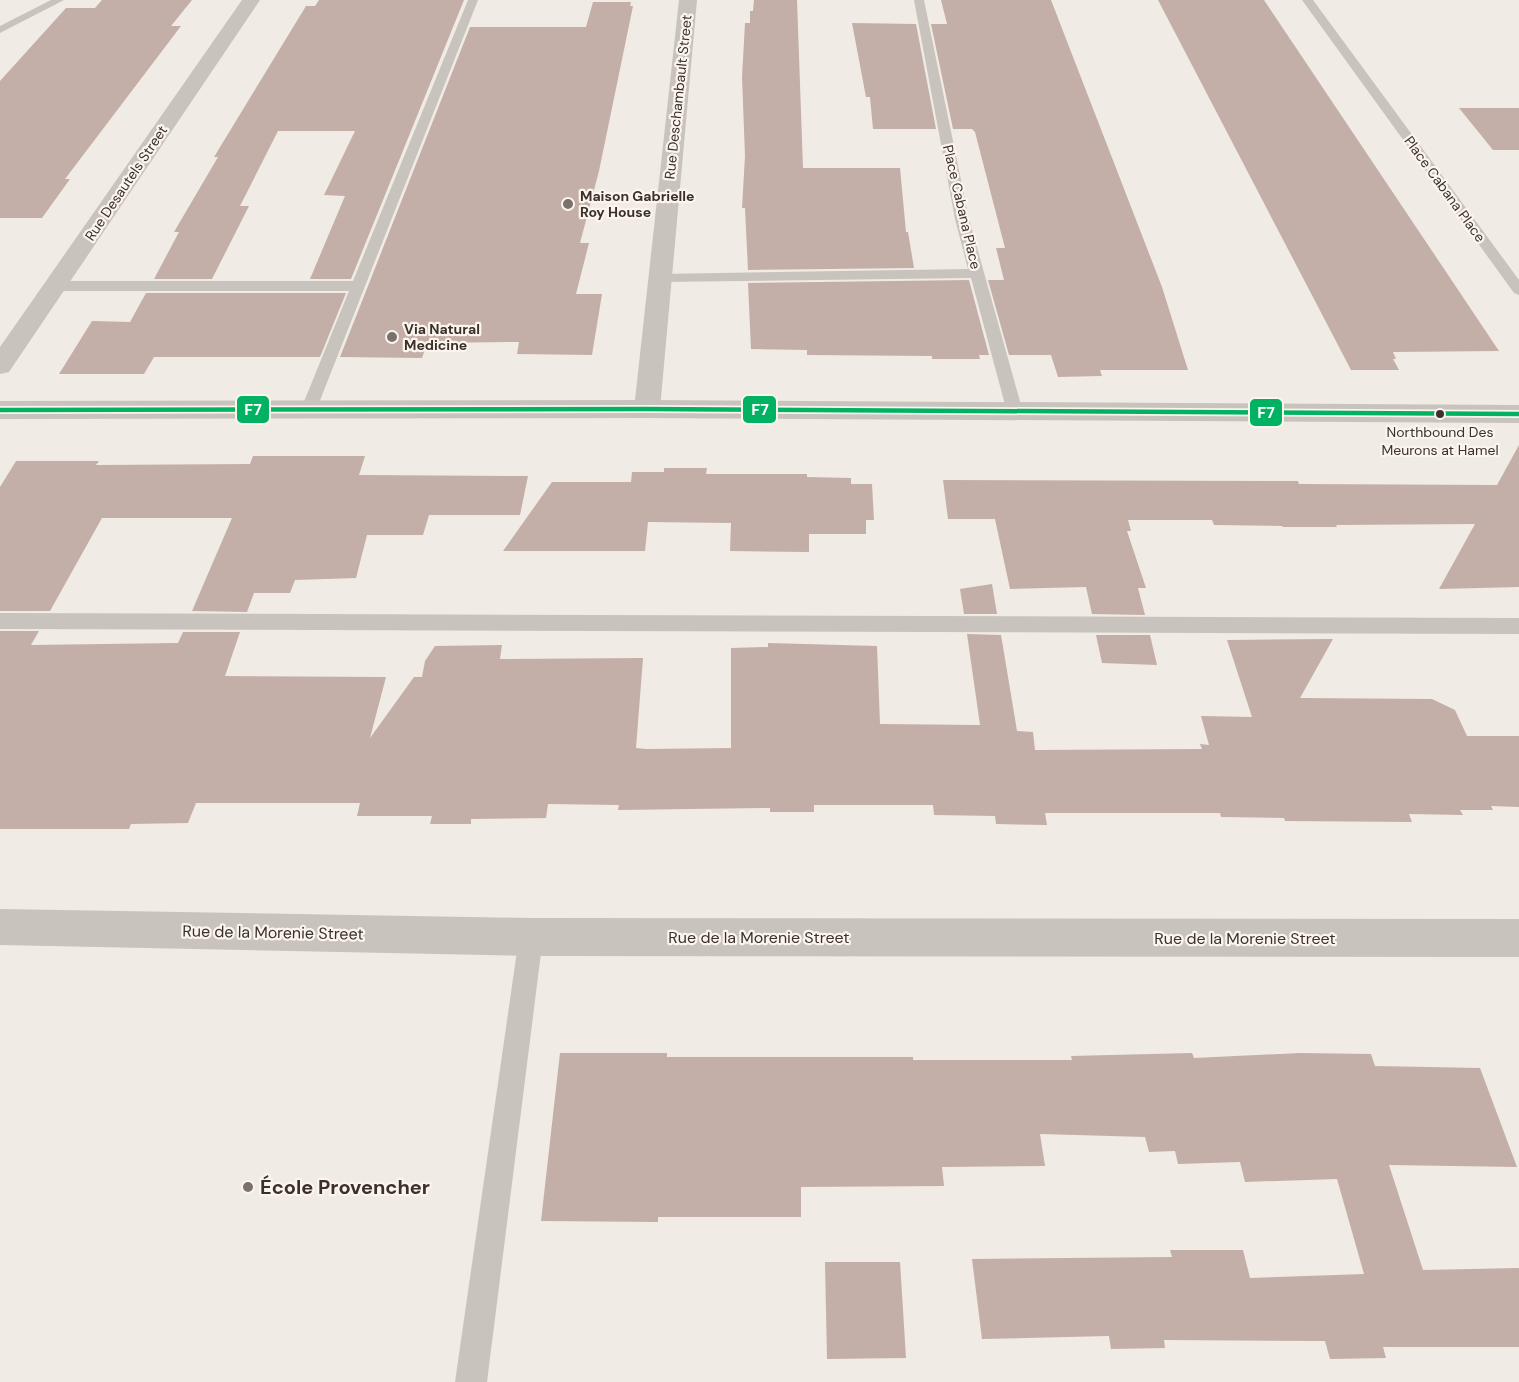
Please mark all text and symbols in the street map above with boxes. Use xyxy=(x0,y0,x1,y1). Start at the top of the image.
street label: Rue Deschambault Street xyxy=(660,14,696,180)
street label: Rue Desautels Street xyxy=(81,122,171,244)
street label: Place Cabana Place xyxy=(1400,132,1490,246)
street label: Place Cabana Place xyxy=(939,143,985,271)
place label: Maison Gabrielle Roy House xyxy=(580,187,695,221)
marker: Maison Gabrielle Roy House xyxy=(561,197,575,211)
place label: Via Natural Medicine xyxy=(404,320,480,354)
marker: Via Natural Medicine xyxy=(385,330,399,344)
line badge: F7 xyxy=(236,395,270,424)
line badge: F7 xyxy=(742,395,777,424)
line badge: F7 xyxy=(1249,398,1283,427)
text: F7 xyxy=(244,399,262,420)
text: F7 xyxy=(751,399,769,420)
text: F7 xyxy=(1257,402,1275,423)
marker: Northbound Des Meurons at Hamel xyxy=(1434,408,1446,420)
place label: Northbound Des Meurons at Hamel xyxy=(1381,423,1499,459)
street label: Rue de la Morenie Street xyxy=(182,920,364,945)
street label: Rue de la Morenie Street xyxy=(668,927,850,948)
street label: Rue de la Morenie Street xyxy=(1154,928,1336,949)
place label: École Provencher xyxy=(260,1174,430,1200)
marker: École Provencher xyxy=(241,1180,255,1194)

